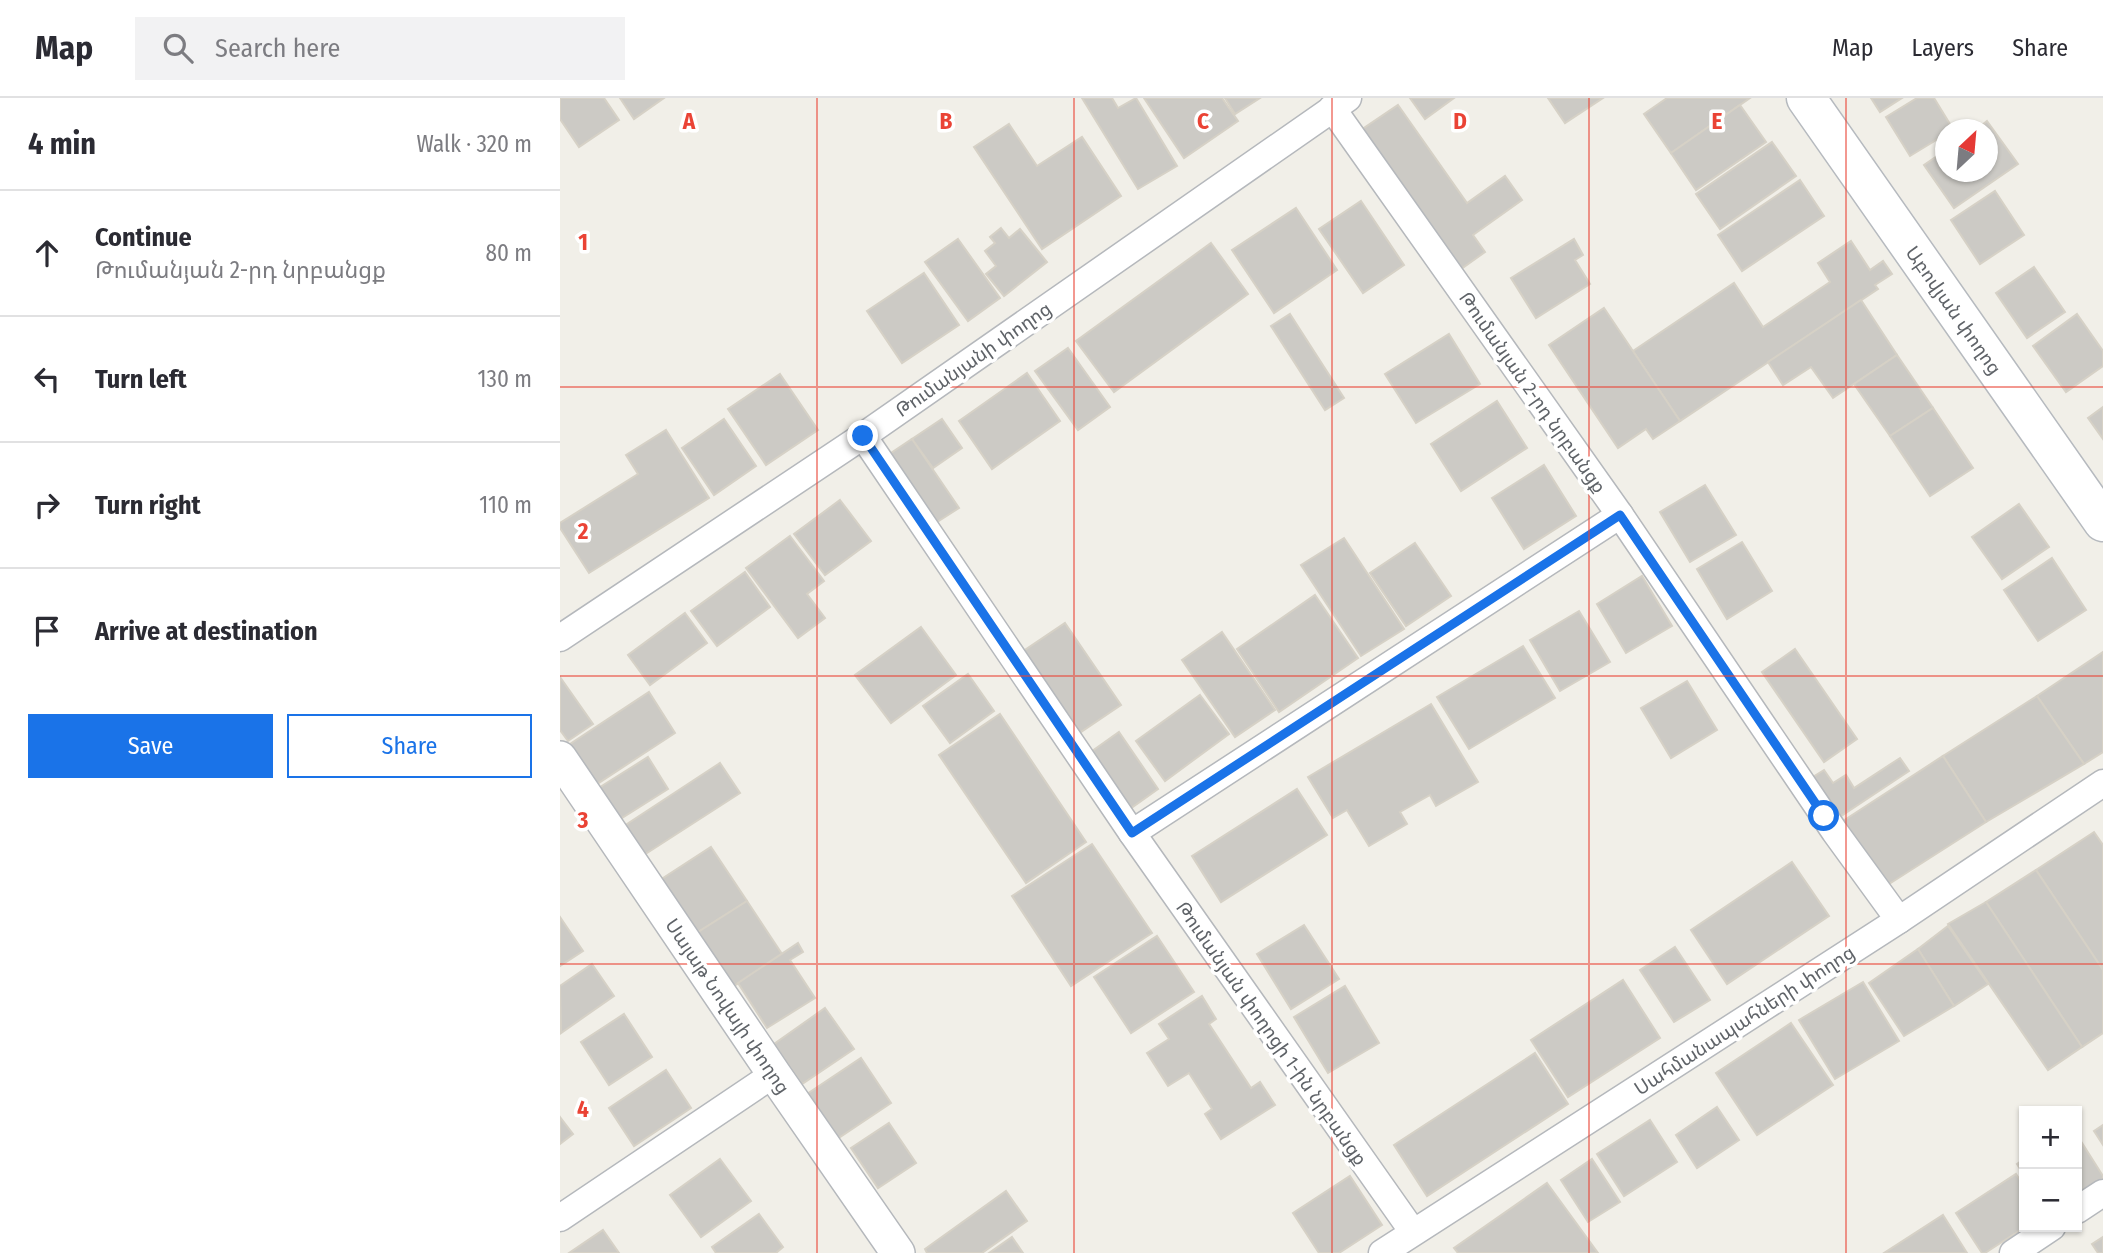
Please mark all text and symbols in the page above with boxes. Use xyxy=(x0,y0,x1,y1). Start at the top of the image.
search box xyxy=(135,17,625,80)
text: Map xyxy=(35,28,93,68)
icon: search xyxy=(159,29,197,67)
text: Search here xyxy=(215,33,340,64)
text: Map xyxy=(1832,34,1874,62)
text: Layers xyxy=(1912,34,1974,62)
text: Share xyxy=(2012,34,2068,62)
text: A xyxy=(682,107,696,135)
text: B xyxy=(940,107,953,135)
text: C xyxy=(1197,107,1209,135)
text: D xyxy=(1453,107,1467,135)
text: E xyxy=(1712,107,1723,135)
north arrow xyxy=(1935,119,1998,182)
text: 4 min xyxy=(28,126,96,162)
text: Walk · 320 m xyxy=(417,130,532,158)
text: Continue xyxy=(95,222,192,253)
text: 1 xyxy=(578,228,588,256)
icon: ahead xyxy=(28,234,66,272)
text: 80 m xyxy=(485,239,532,267)
street label: Աբովյան փողոց xyxy=(1901,242,2006,379)
text: Թումանյան 2-րդ նրբանցք xyxy=(95,256,386,284)
street label: Թումանյան 2-րդ նրբանցք xyxy=(1454,287,1611,497)
street label: Թումանյանի փողոց xyxy=(891,297,1056,422)
icon: left xyxy=(28,360,66,398)
text: Turn left xyxy=(95,364,187,395)
text: 130 m xyxy=(478,365,532,393)
route end xyxy=(847,420,878,451)
icon: right xyxy=(28,486,66,524)
text: Turn right xyxy=(95,490,201,521)
text: 110 m xyxy=(479,491,532,519)
text: 2 xyxy=(577,517,589,545)
icon: arrive xyxy=(28,612,66,650)
text: Arrive at destination xyxy=(95,616,318,647)
button: Save xyxy=(28,714,273,778)
button: Share xyxy=(287,714,532,778)
route start xyxy=(1808,800,1839,831)
text: 3 xyxy=(577,806,589,834)
street label: Թումանյան փողոցի 1-ին նրբանցք xyxy=(1171,897,1372,1170)
street label: Սայաթ Նովայի փողոց xyxy=(660,914,795,1098)
street label: Սահմանապահների փողոց xyxy=(1630,941,1859,1100)
text: 4 xyxy=(577,1095,589,1123)
map controls xyxy=(2019,1106,2082,1232)
button: + xyxy=(2019,1106,2082,1169)
button: − xyxy=(2019,1169,2082,1232)

